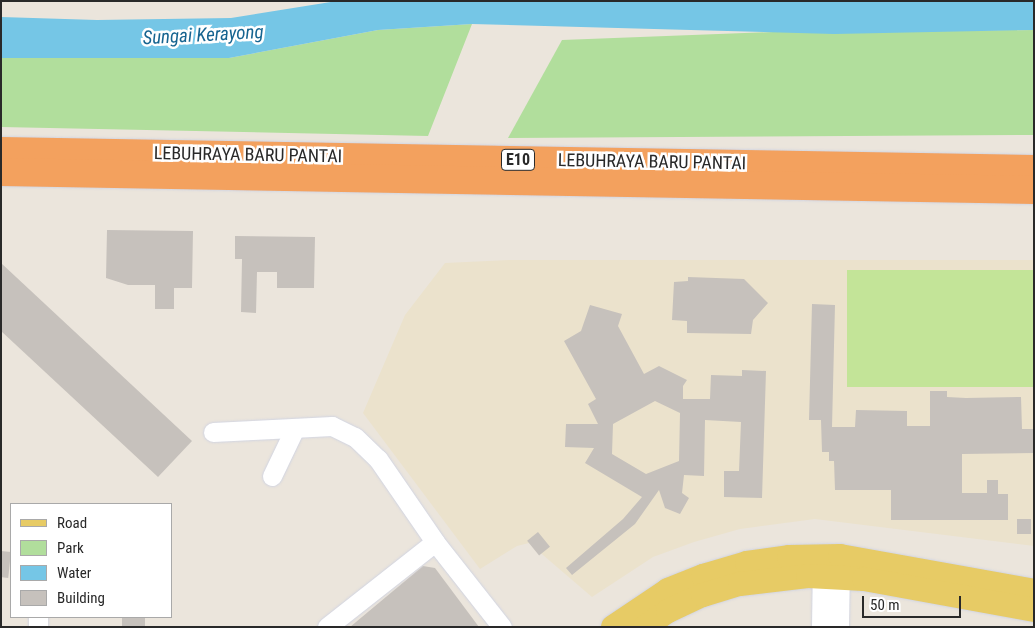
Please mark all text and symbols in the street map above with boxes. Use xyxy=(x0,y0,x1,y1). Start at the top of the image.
water label: Sungai Kerayong xyxy=(142,20,264,50)
street label: LEBUHRAYA BARU PANTAI xyxy=(154,143,342,167)
road number: E10 xyxy=(500,146,536,174)
street label: LEBUHRAYA BARU PANTAI xyxy=(558,150,746,174)
legend xyxy=(10,503,172,618)
text: Road xyxy=(57,514,87,532)
text: Park xyxy=(57,539,84,557)
text: Water xyxy=(57,564,91,582)
scale bar xyxy=(865,586,964,618)
text: Building xyxy=(57,589,105,607)
text: 50 m xyxy=(870,596,900,614)

